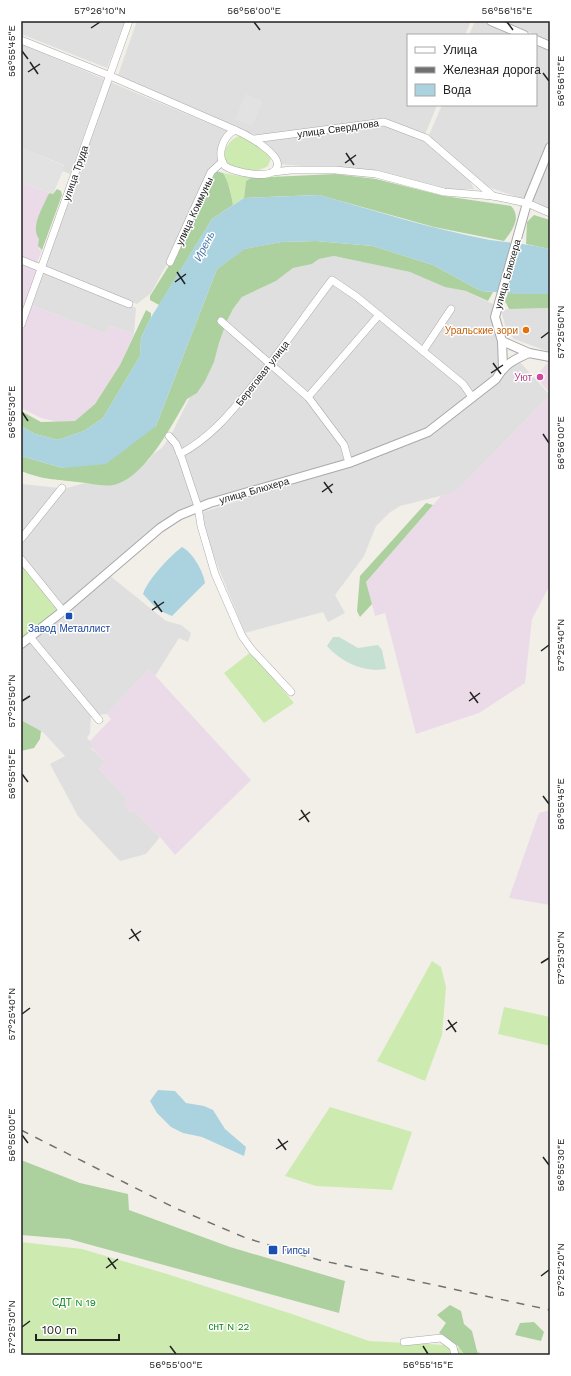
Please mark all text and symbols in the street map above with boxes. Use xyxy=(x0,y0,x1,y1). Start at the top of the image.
text: 57°26'10"N xyxy=(74,5,126,16)
text: 56°56'00"E xyxy=(227,5,281,16)
text: 56°56'15"E xyxy=(482,5,532,16)
text: 56°55'45"E xyxy=(6,25,17,77)
legend xyxy=(407,34,537,106)
text: Улица xyxy=(443,43,477,57)
text: 56°56'15"E xyxy=(555,56,566,106)
text: Железная дорога xyxy=(443,63,541,77)
text: Вода xyxy=(443,83,471,97)
street label: улица Свердлова xyxy=(297,117,380,140)
street label: улица Труда xyxy=(61,144,90,202)
street label: улица Коммуны xyxy=(174,175,215,247)
water label: Ирень xyxy=(191,229,218,263)
street label: улица Блюхера xyxy=(492,238,523,310)
text: 57°25'50"N xyxy=(555,305,566,359)
place label: Уральские зори xyxy=(445,325,518,336)
marker: Уральские зори xyxy=(521,325,531,335)
street label: Береговая улица xyxy=(234,338,291,408)
place label: Уют xyxy=(514,372,532,383)
marker: Уют xyxy=(535,372,545,382)
text: 56°55'30"E xyxy=(6,386,17,438)
text: 56°56'00"E xyxy=(555,416,566,470)
street label: улица Блюхера xyxy=(218,475,291,506)
marker: Завод Металлист xyxy=(64,611,74,621)
text: 57°25'40"N xyxy=(555,619,566,671)
place label: Завод Металлист xyxy=(28,623,110,634)
text: 57°25'50"N xyxy=(6,674,17,728)
text: 56°55'15"E xyxy=(6,749,17,799)
text: 56°55'45"E xyxy=(555,778,566,830)
text: 57°25'30"N xyxy=(555,931,566,985)
text: 57°25'40"N xyxy=(6,988,17,1040)
text: 56°55'00"E xyxy=(6,1108,17,1162)
text: 56°55'30"E xyxy=(555,1139,566,1191)
text: 57°25'20"N xyxy=(555,1243,566,1297)
marker: Гипсы xyxy=(267,1244,279,1256)
place label: Гипсы xyxy=(282,1245,310,1256)
park label: СДТ N 19 xyxy=(52,1297,96,1308)
text: 57°25'30"N xyxy=(6,1300,17,1354)
scale bar xyxy=(36,1316,119,1342)
park label: снт N 22 xyxy=(209,1321,250,1332)
text: 100 m xyxy=(42,1323,77,1337)
text: 56°55'00"E xyxy=(149,1359,203,1370)
text: 56°55'15"E xyxy=(403,1359,453,1370)

